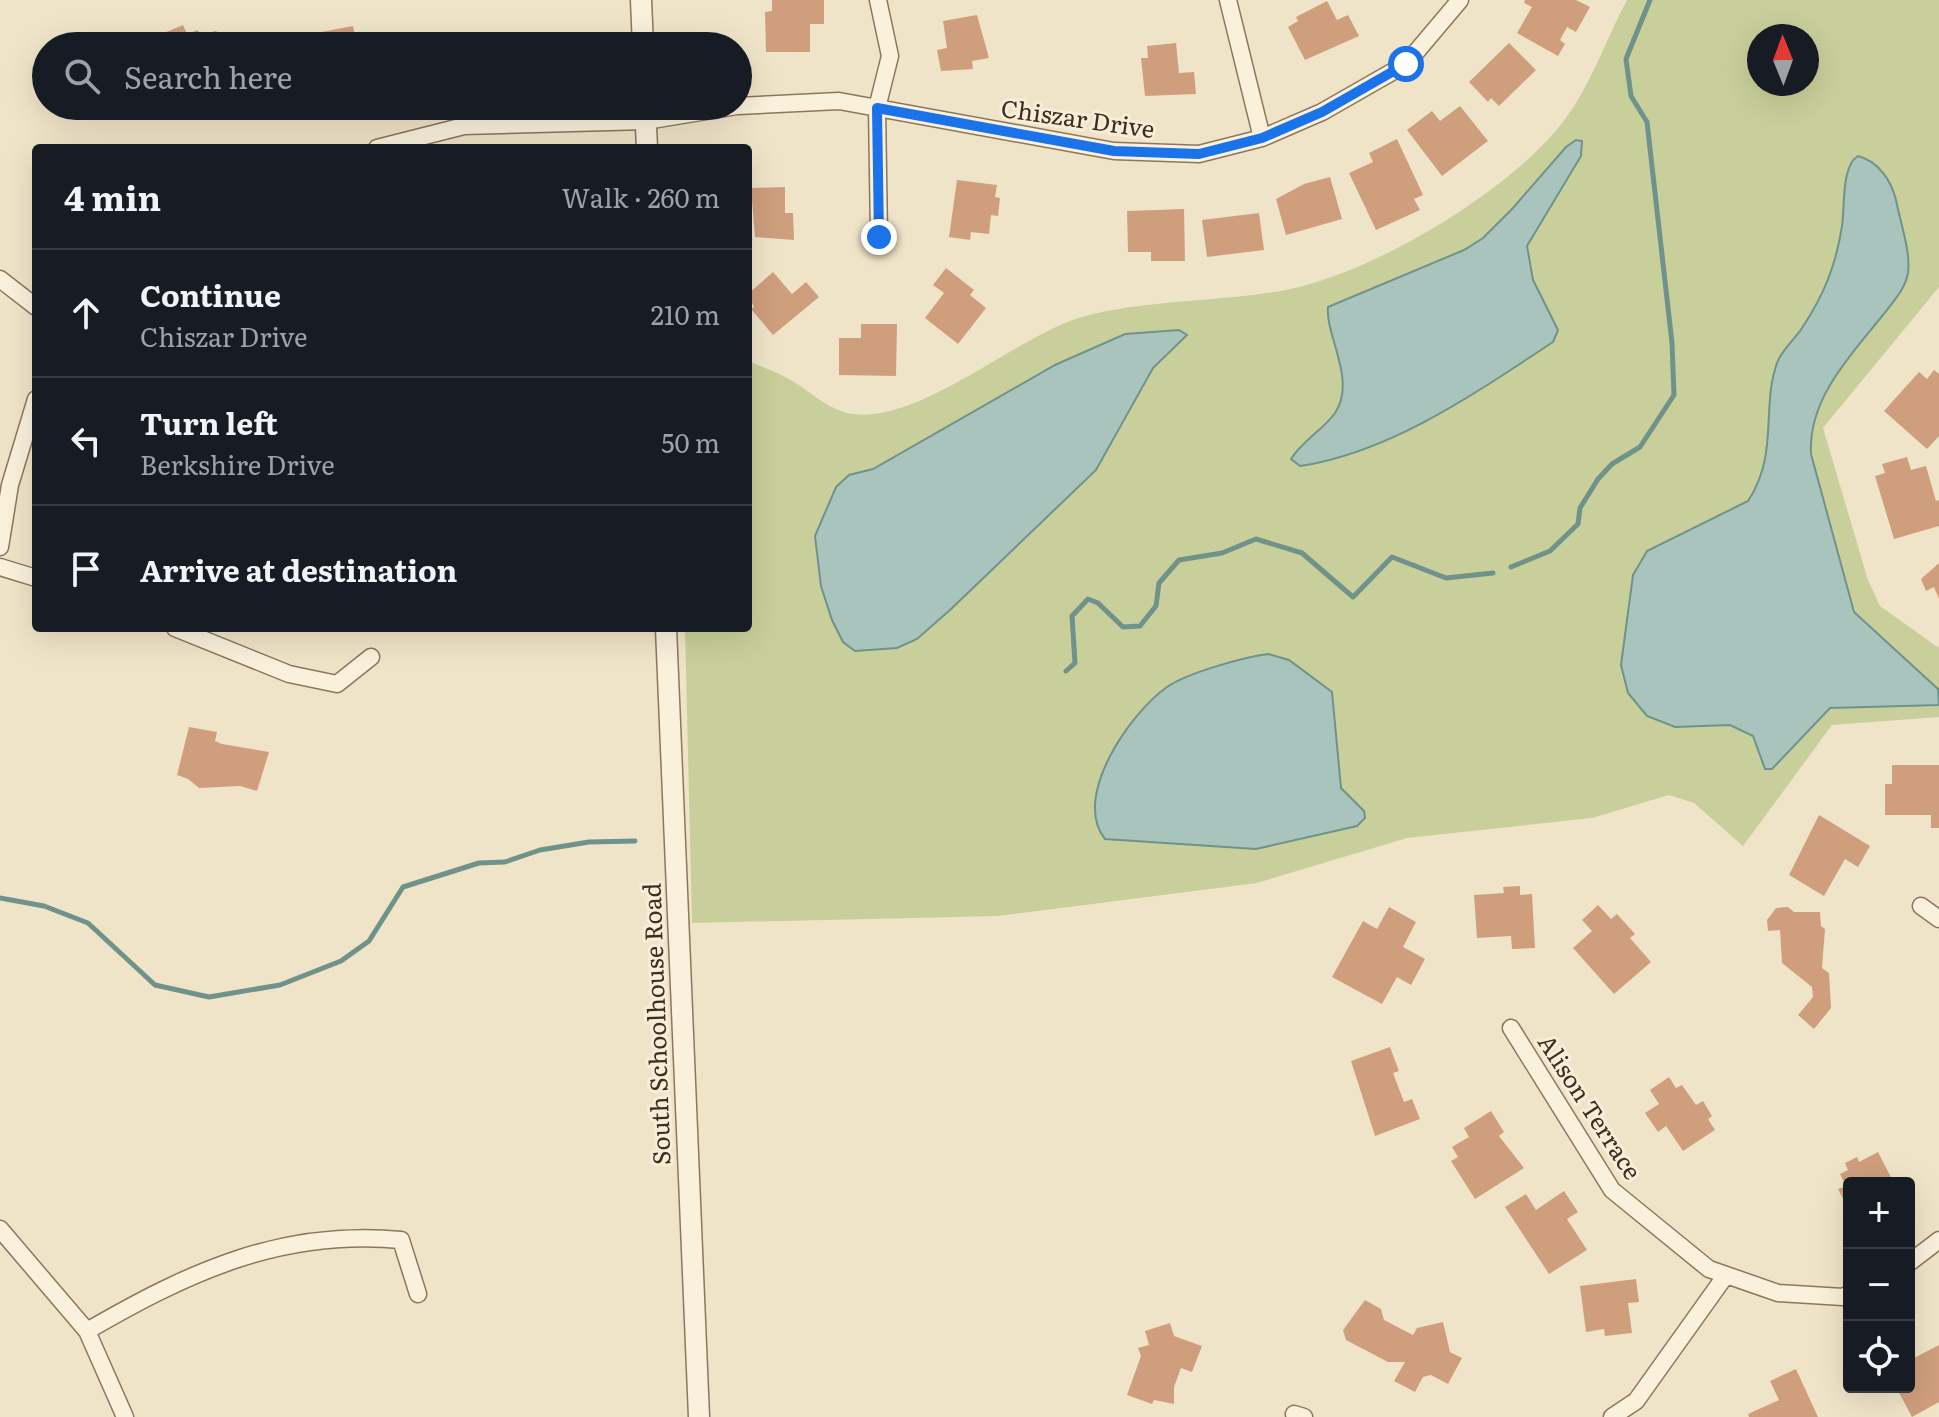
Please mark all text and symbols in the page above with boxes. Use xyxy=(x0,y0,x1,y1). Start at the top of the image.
north arrow xyxy=(1747,24,1819,96)
search box xyxy=(32,32,752,120)
route start xyxy=(1388,46,1424,82)
icon: search xyxy=(60,54,104,98)
text: Search here xyxy=(124,54,292,98)
street label: Chiszar Drive xyxy=(999,89,1157,145)
text: 4 min xyxy=(64,171,161,221)
text: Walk · 260 m xyxy=(562,177,720,216)
route end xyxy=(861,219,897,255)
text: Continue xyxy=(140,272,281,316)
icon: ahead xyxy=(64,291,108,335)
text: 210 m xyxy=(651,294,720,333)
text: Chiszar Drive xyxy=(140,316,308,355)
text: Turn left xyxy=(140,400,278,444)
icon: left xyxy=(64,419,108,463)
text: 50 m xyxy=(661,422,720,461)
text: Berkshire Drive xyxy=(140,444,335,483)
icon: arrive xyxy=(64,547,108,591)
text: Arrive at destination xyxy=(140,547,457,591)
street label: South Schoolhouse Road xyxy=(633,882,677,1166)
street label: Alison Terrace xyxy=(1531,1026,1651,1186)
map controls xyxy=(1843,1177,1915,1393)
button: + xyxy=(1843,1177,1915,1249)
button: − xyxy=(1843,1249,1915,1321)
button: locate xyxy=(1843,1321,1915,1393)

